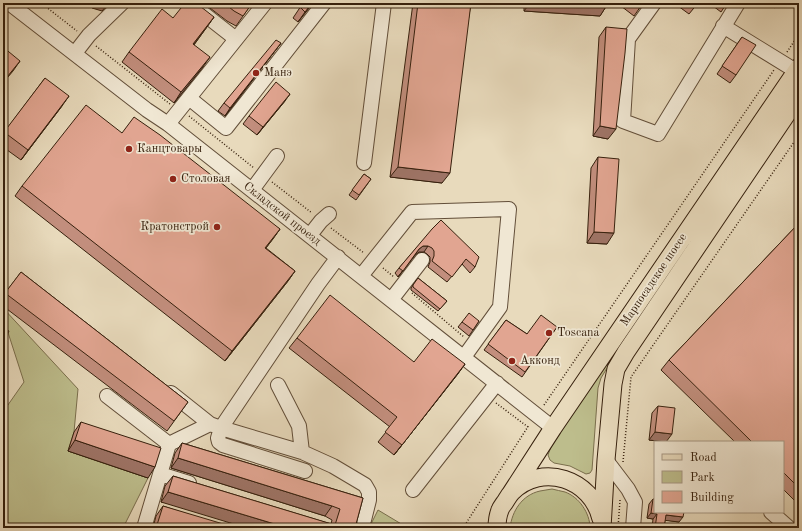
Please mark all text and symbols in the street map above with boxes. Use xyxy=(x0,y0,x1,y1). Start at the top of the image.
place label: Манэ xyxy=(264,67,292,79)
marker: Манэ xyxy=(251,68,261,78)
place label: Канцтовары xyxy=(137,143,202,155)
marker: Канцтовары xyxy=(124,144,134,154)
place label: Столовая xyxy=(181,173,231,185)
marker: Столовая xyxy=(168,174,178,184)
street label: Складской проезд xyxy=(241,180,323,248)
place label: Кратонстрой xyxy=(140,221,209,233)
marker: Кратонстрой xyxy=(212,222,222,232)
street label: Марпосадское шоссе xyxy=(619,231,690,329)
place label: Toscana xyxy=(557,327,600,339)
marker: Toscana xyxy=(544,328,554,338)
place label: Акконд xyxy=(520,355,560,367)
marker: Акконд xyxy=(507,356,517,366)
legend xyxy=(654,441,784,513)
text: Road xyxy=(690,452,717,464)
text: Park xyxy=(690,472,715,484)
text: Building xyxy=(690,492,734,504)

